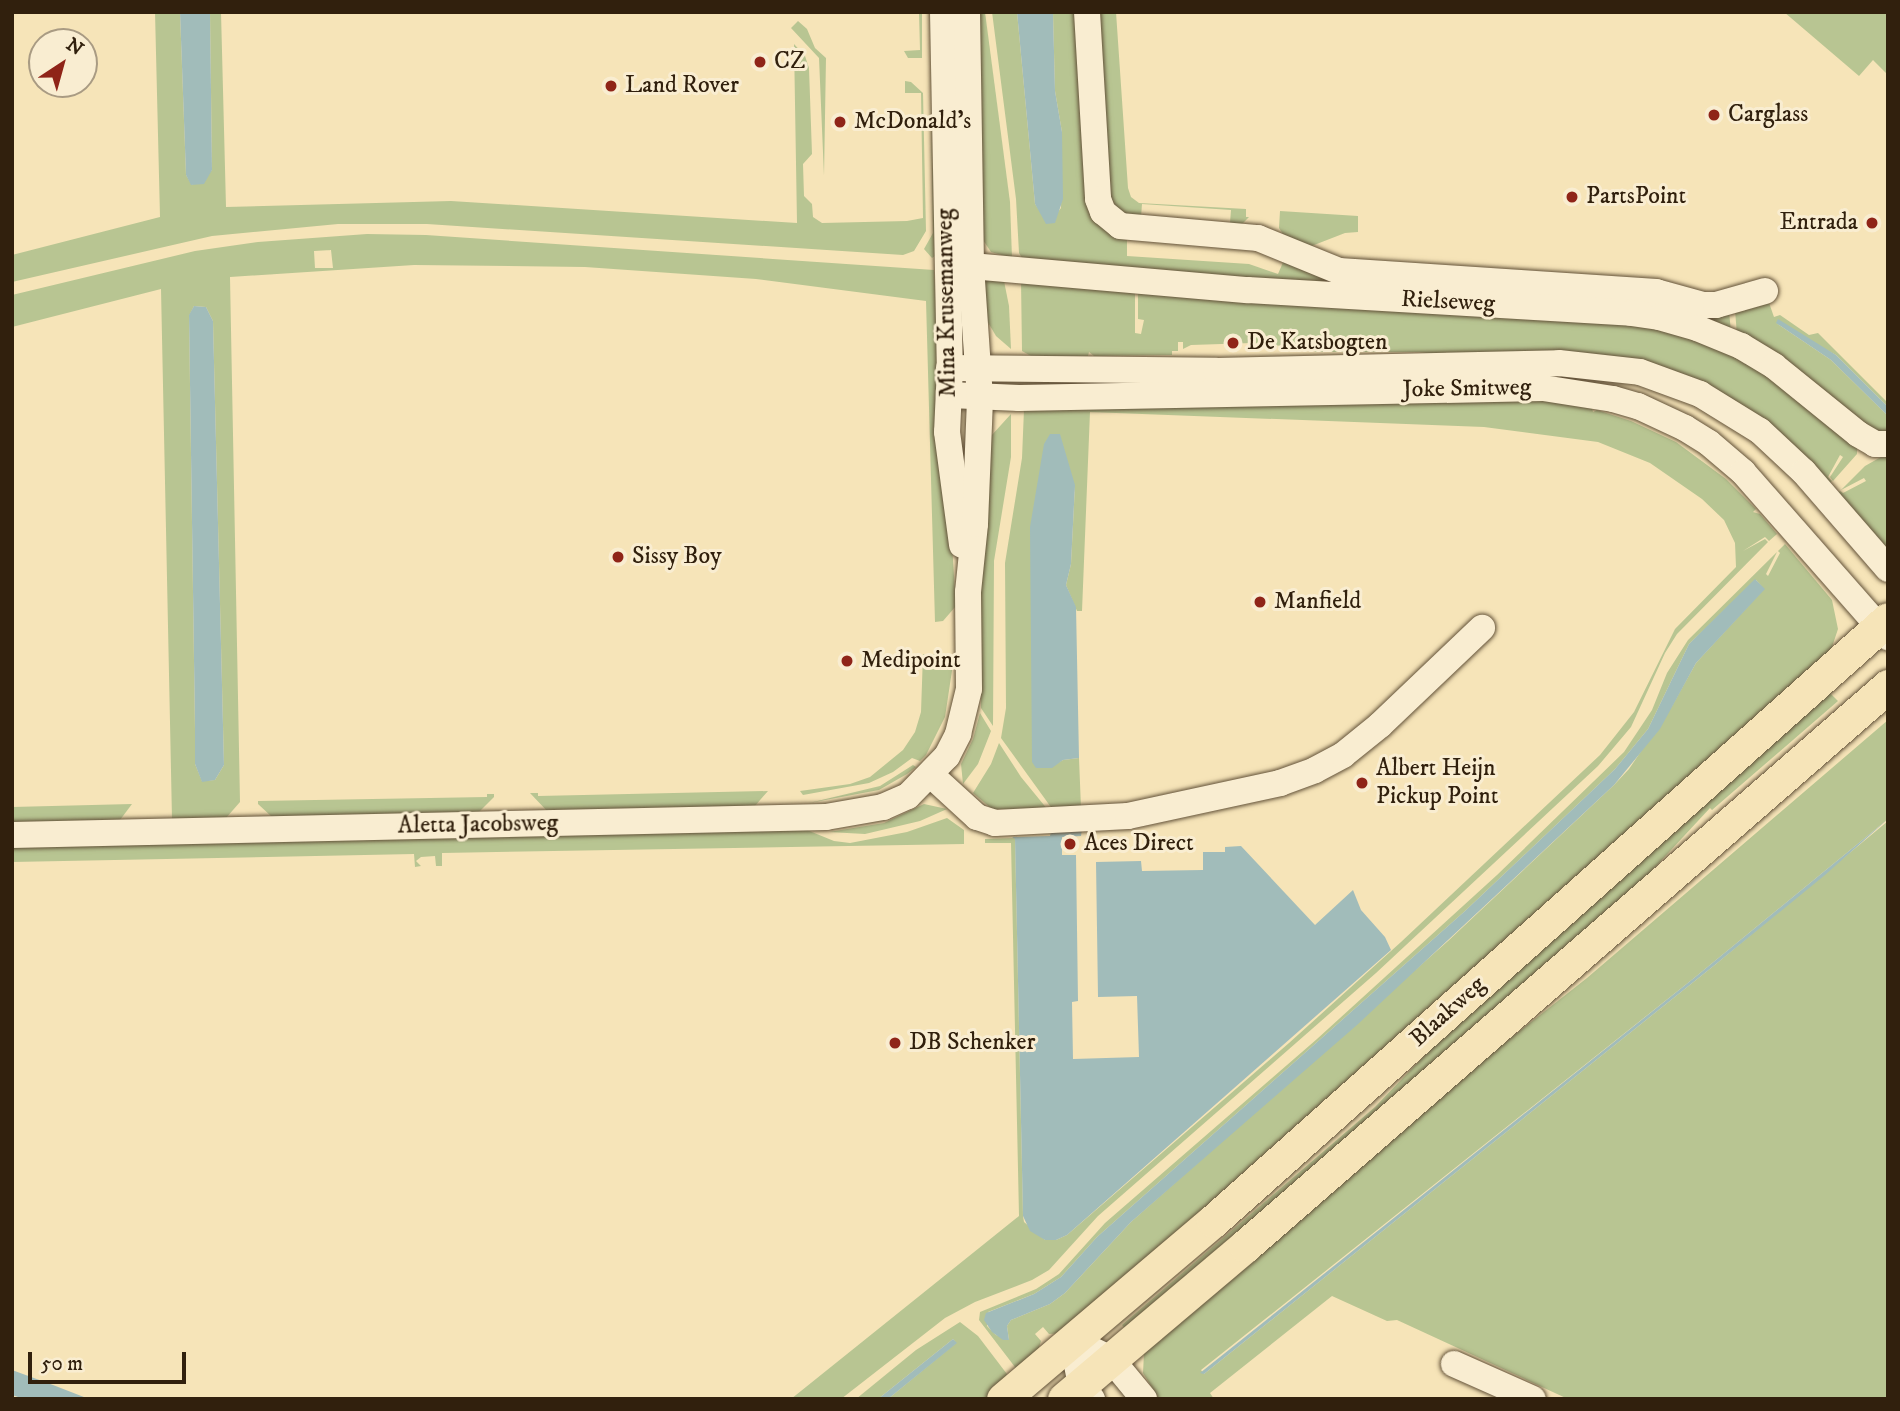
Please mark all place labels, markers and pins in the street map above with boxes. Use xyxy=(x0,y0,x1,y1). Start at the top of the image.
place label: CZ xyxy=(774,48,805,76)
marker: CZ xyxy=(752,54,768,70)
place label: Land Rover xyxy=(625,72,739,100)
marker: Land Rover xyxy=(603,78,619,94)
place label: Carglass xyxy=(1728,101,1808,129)
marker: Carglass xyxy=(1706,107,1722,123)
place label: McDonald's xyxy=(854,108,971,136)
marker: McDonald's xyxy=(832,114,848,130)
place label: PartsPoint xyxy=(1586,183,1686,211)
marker: PartsPoint xyxy=(1564,189,1580,205)
place label: Entrada xyxy=(1780,209,1858,237)
marker: Entrada xyxy=(1864,215,1880,231)
place label: De Katsbogten xyxy=(1247,329,1387,357)
marker: De Katsbogten xyxy=(1225,335,1241,351)
place label: Sissy Boy xyxy=(632,543,722,571)
marker: Sissy Boy xyxy=(610,549,626,565)
place label: Manfield xyxy=(1274,588,1361,616)
marker: Manfield xyxy=(1252,594,1268,610)
place label: Medipoint xyxy=(861,647,961,675)
marker: Medipoint xyxy=(839,653,855,669)
place label: Albert Heijn Pickup Point xyxy=(1376,755,1498,811)
marker: Albert Heijn Pickup Point xyxy=(1354,775,1370,791)
place label: Aces Direct xyxy=(1084,830,1194,858)
marker: Aces Direct xyxy=(1062,836,1078,852)
place label: DB Schenker xyxy=(909,1029,1035,1057)
marker: DB Schenker xyxy=(887,1035,903,1051)

